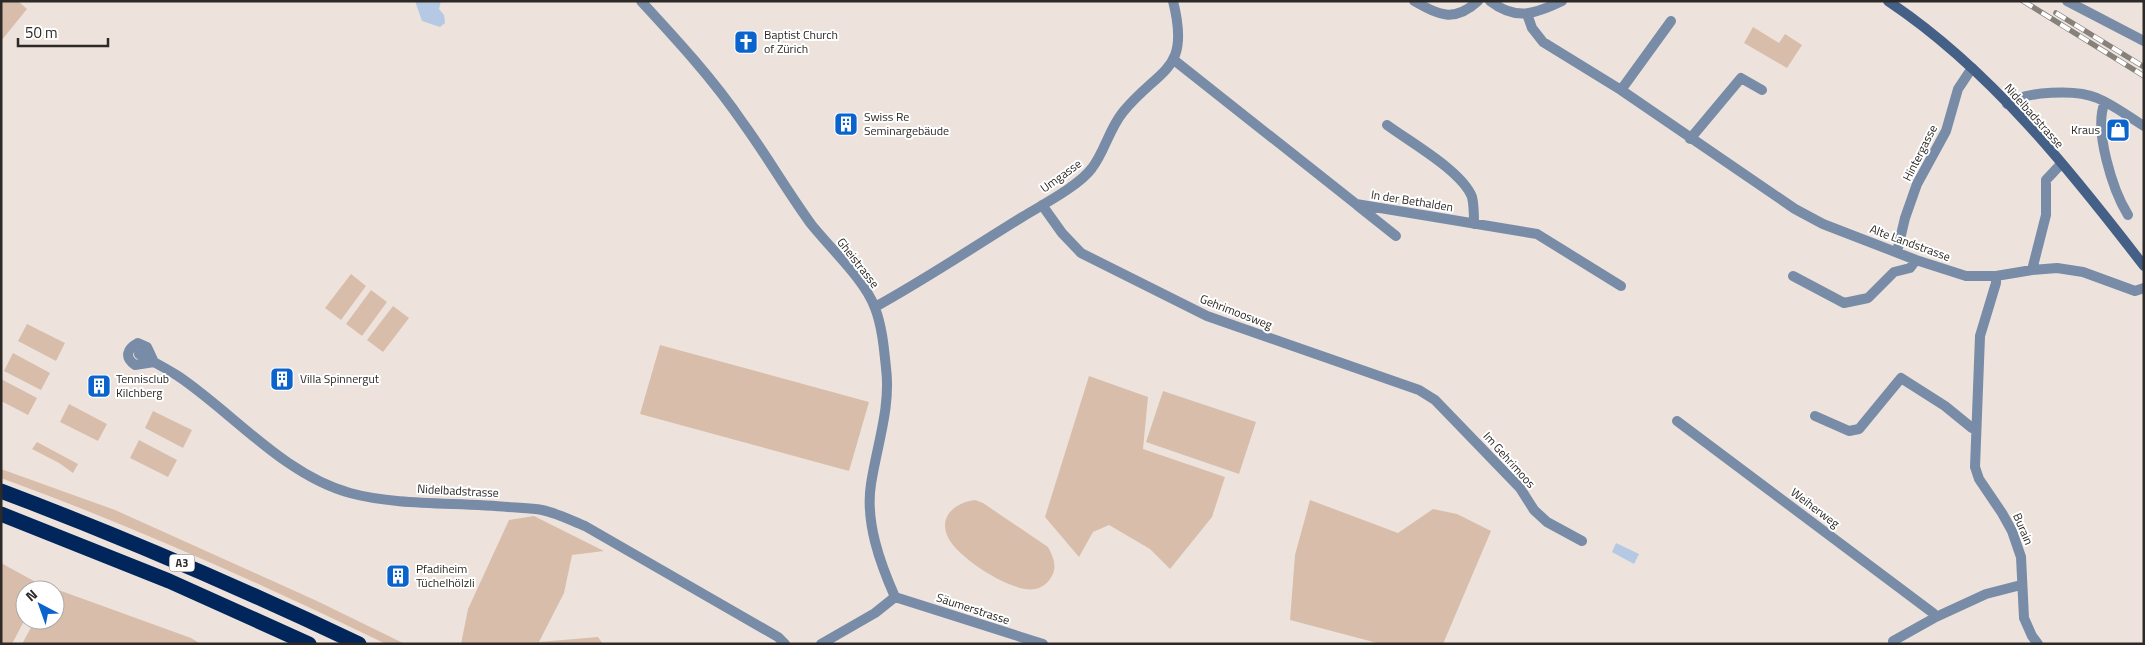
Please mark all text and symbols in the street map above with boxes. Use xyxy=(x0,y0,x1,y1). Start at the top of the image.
scale bar xyxy=(18,15,108,47)
text: 50 m xyxy=(25,21,58,44)
place label: Baptist Church of Zürich xyxy=(764,25,838,58)
church icon: Baptist Church of Zürich xyxy=(733,29,759,55)
street label: Nidelbadstrasse xyxy=(2000,79,2069,152)
place label: Swiss Re Seminargebäude xyxy=(864,107,949,140)
building icon: Swiss Re Seminargebäude xyxy=(833,111,859,137)
shop icon: Kraus xyxy=(2105,117,2131,143)
place label: Kraus xyxy=(2071,120,2100,139)
street label: Hintergasse xyxy=(1897,121,1942,184)
street label: Umgasse xyxy=(1036,154,1085,197)
street label: In der Bethalden xyxy=(1370,185,1455,216)
street label: Alte Landstrasse xyxy=(1867,219,1953,266)
street label: Gheistrasse xyxy=(833,233,884,292)
street label: Gehrimoosweg xyxy=(1197,289,1275,334)
building icon: Villa Spinnergut xyxy=(269,366,295,392)
place label: Tennisclub Kilchberg xyxy=(116,369,169,402)
place label: Villa Spinnergut xyxy=(300,369,380,388)
building icon: Tennisclub Kilchberg xyxy=(86,373,112,399)
street label: Im Gehrimoos xyxy=(1479,427,1540,493)
street label: Nidelbadstrasse xyxy=(417,479,499,502)
street label: Weiherweg xyxy=(1787,483,1844,532)
street label: Burain xyxy=(2008,510,2039,548)
road number: A3 xyxy=(170,554,194,572)
place label: Pfadiheim Tüchelhölzli xyxy=(416,559,475,592)
building icon: Pfadiheim Tüchelhölzli xyxy=(385,563,411,589)
north arrow xyxy=(15,580,65,630)
text: N xyxy=(21,584,42,606)
street label: Säumerstrasse xyxy=(934,588,1012,629)

